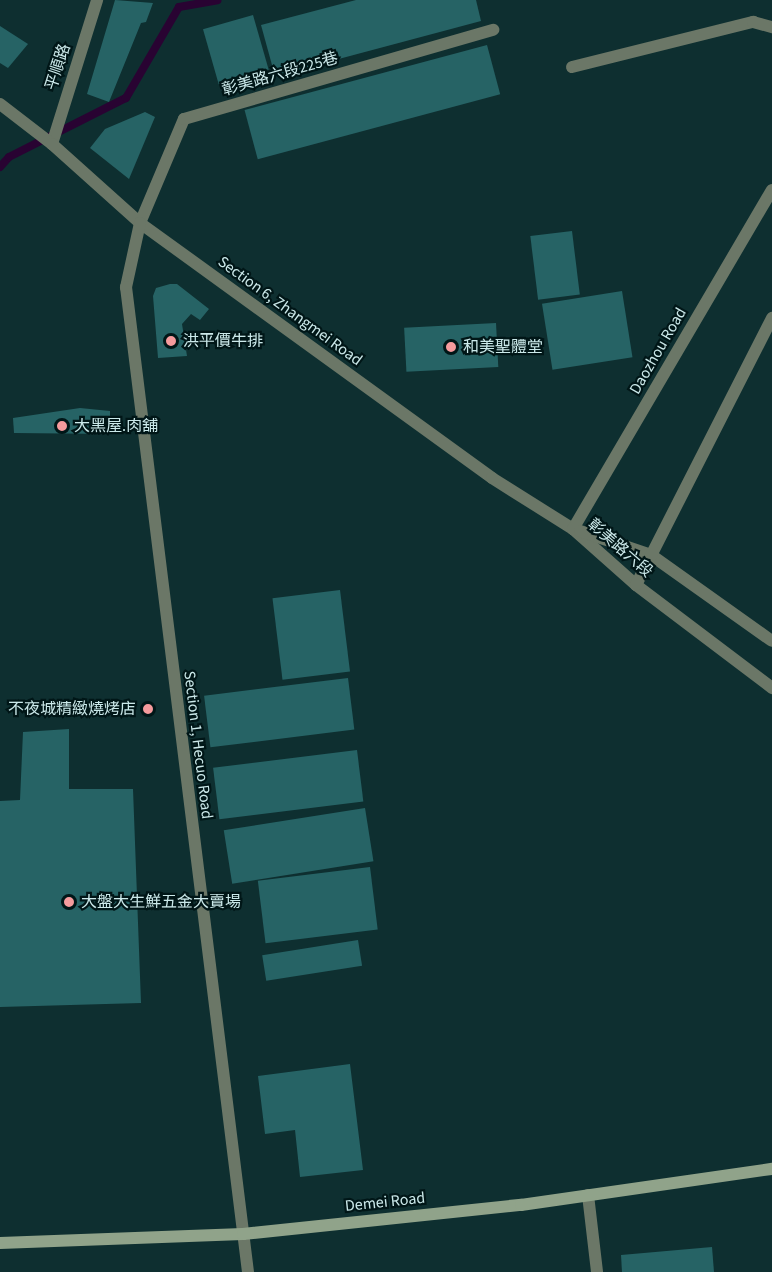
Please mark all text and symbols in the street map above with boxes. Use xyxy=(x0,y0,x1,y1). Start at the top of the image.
street label: 平順路 xyxy=(41,41,75,93)
street label: 彰美路六段225巷 xyxy=(220,48,340,100)
street label: Section 6, Zhangmei Road xyxy=(214,252,366,370)
street label: Daozhou Road xyxy=(625,304,691,398)
place label: 洪平價牛排 xyxy=(183,331,263,351)
marker: 洪平價牛排 xyxy=(164,334,178,348)
place label: 和美聖體堂 xyxy=(463,337,543,357)
marker: 和美聖體堂 xyxy=(444,340,458,354)
place label: 大黑屋.肉舖 xyxy=(74,416,158,436)
marker: 大黑屋.肉舖 xyxy=(55,419,69,433)
street label: 彰美路六段 xyxy=(584,515,656,581)
street label: Section 1, Hecuo Road xyxy=(179,670,217,820)
place label: 不夜城精緻燒烤店 xyxy=(8,699,136,719)
marker: 不夜城精緻燒烤店 xyxy=(141,702,155,716)
place label: 大盤大生鮮五金大賣場 xyxy=(81,892,241,912)
marker: 大盤大生鮮五金大賣場 xyxy=(62,895,76,909)
street label: Demei Road xyxy=(344,1188,426,1216)

